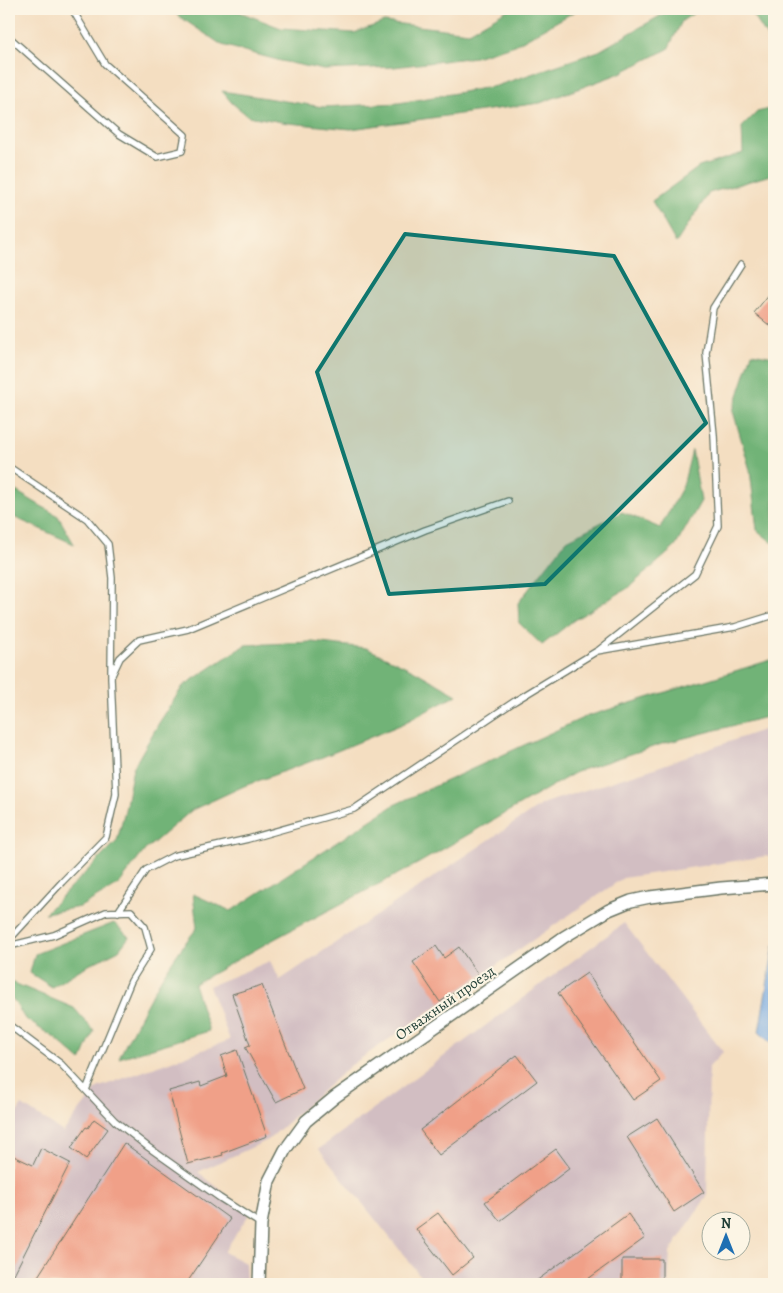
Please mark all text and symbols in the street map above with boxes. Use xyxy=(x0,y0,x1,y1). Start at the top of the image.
street label: Отважный проезд xyxy=(391,961,499,1045)
north arrow xyxy=(700,1210,750,1260)
text: N xyxy=(721,1214,731,1233)

